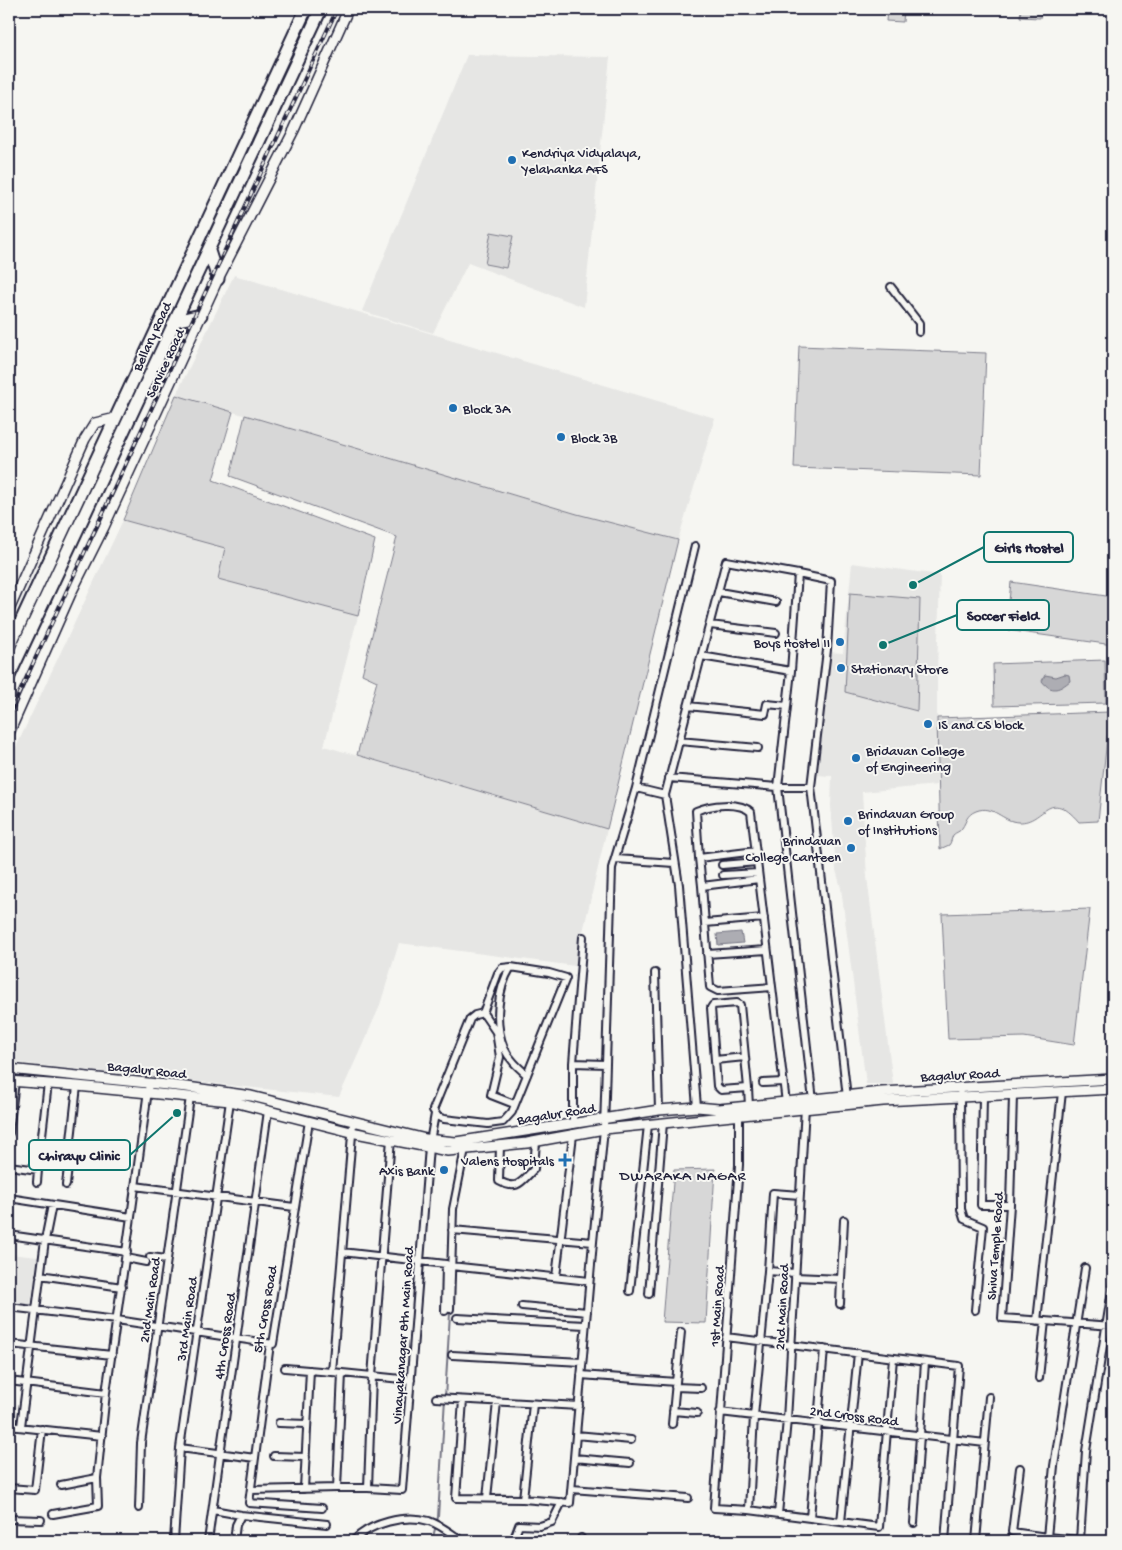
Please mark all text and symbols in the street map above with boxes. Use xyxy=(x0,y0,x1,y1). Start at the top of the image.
place label: Kendriya Vidyalaya, Yelahanka AFS xyxy=(520,146,641,179)
marker: Kendriya Vidyalaya, Yelahanka AFS xyxy=(506,154,518,166)
street label: Bellary Road xyxy=(129,298,177,375)
street label: Service Road xyxy=(143,325,190,401)
marker: Block 3A xyxy=(447,402,459,414)
place label: Block 3A xyxy=(462,402,511,419)
marker: Block 3B xyxy=(555,431,567,443)
place label: Block 3B xyxy=(570,431,618,448)
callout: Girls Hostel xyxy=(984,532,1073,562)
text: Girls Hostel xyxy=(994,540,1064,558)
callout: Soccer Field xyxy=(957,600,1049,630)
text: Soccer Field xyxy=(967,608,1041,626)
place label: Boys Hostel II xyxy=(753,636,830,653)
marker: Boys Hostel II xyxy=(834,636,846,648)
marker: Stationary Store xyxy=(835,662,847,674)
place label: Stationary Store xyxy=(851,662,949,679)
marker: IS and CS block xyxy=(922,718,934,730)
place label: IS and CS block xyxy=(938,718,1025,735)
place label: Bridavan College of Engineering xyxy=(865,744,965,777)
marker: Bridavan College of Engineering xyxy=(850,752,862,764)
place label: Brindavan Group of Institutions xyxy=(857,807,954,840)
marker: Brindavan Group of Institutions xyxy=(842,815,854,827)
place label: Brindavan College Canteen xyxy=(745,834,841,867)
marker: Brindavan College Canteen xyxy=(845,842,857,854)
street label: Bagalur Road xyxy=(105,1059,189,1084)
street label: Bagalur Road xyxy=(919,1066,1002,1087)
street label: Bagalur Road xyxy=(515,1101,599,1130)
callout: Chirayu Clinic xyxy=(29,1140,130,1170)
text: Chirayu Clinic xyxy=(37,1148,121,1166)
marker: Valens Hospitals xyxy=(558,1153,572,1167)
place label: Valens Hospitals xyxy=(460,1154,555,1171)
place label: Axis Bank xyxy=(379,1164,436,1181)
marker: Axis Bank xyxy=(438,1164,450,1176)
district label: DWARAKA NAGAR xyxy=(619,1168,746,1186)
street label: Shiva Temple Road xyxy=(984,1190,1009,1301)
street label: Vinayakanagar 8th Main Road xyxy=(390,1244,419,1425)
street label: 2nd Main Road xyxy=(137,1255,166,1344)
street label: 2nd Main Road xyxy=(773,1262,794,1351)
street label: 5th Cross Road xyxy=(250,1263,283,1354)
street label: 1st Main Road xyxy=(707,1263,730,1348)
street label: 3rd Main Road xyxy=(174,1274,203,1364)
street label: 4th Cross Road xyxy=(212,1290,241,1381)
street label: 2nd Cross Road xyxy=(808,1404,901,1432)

